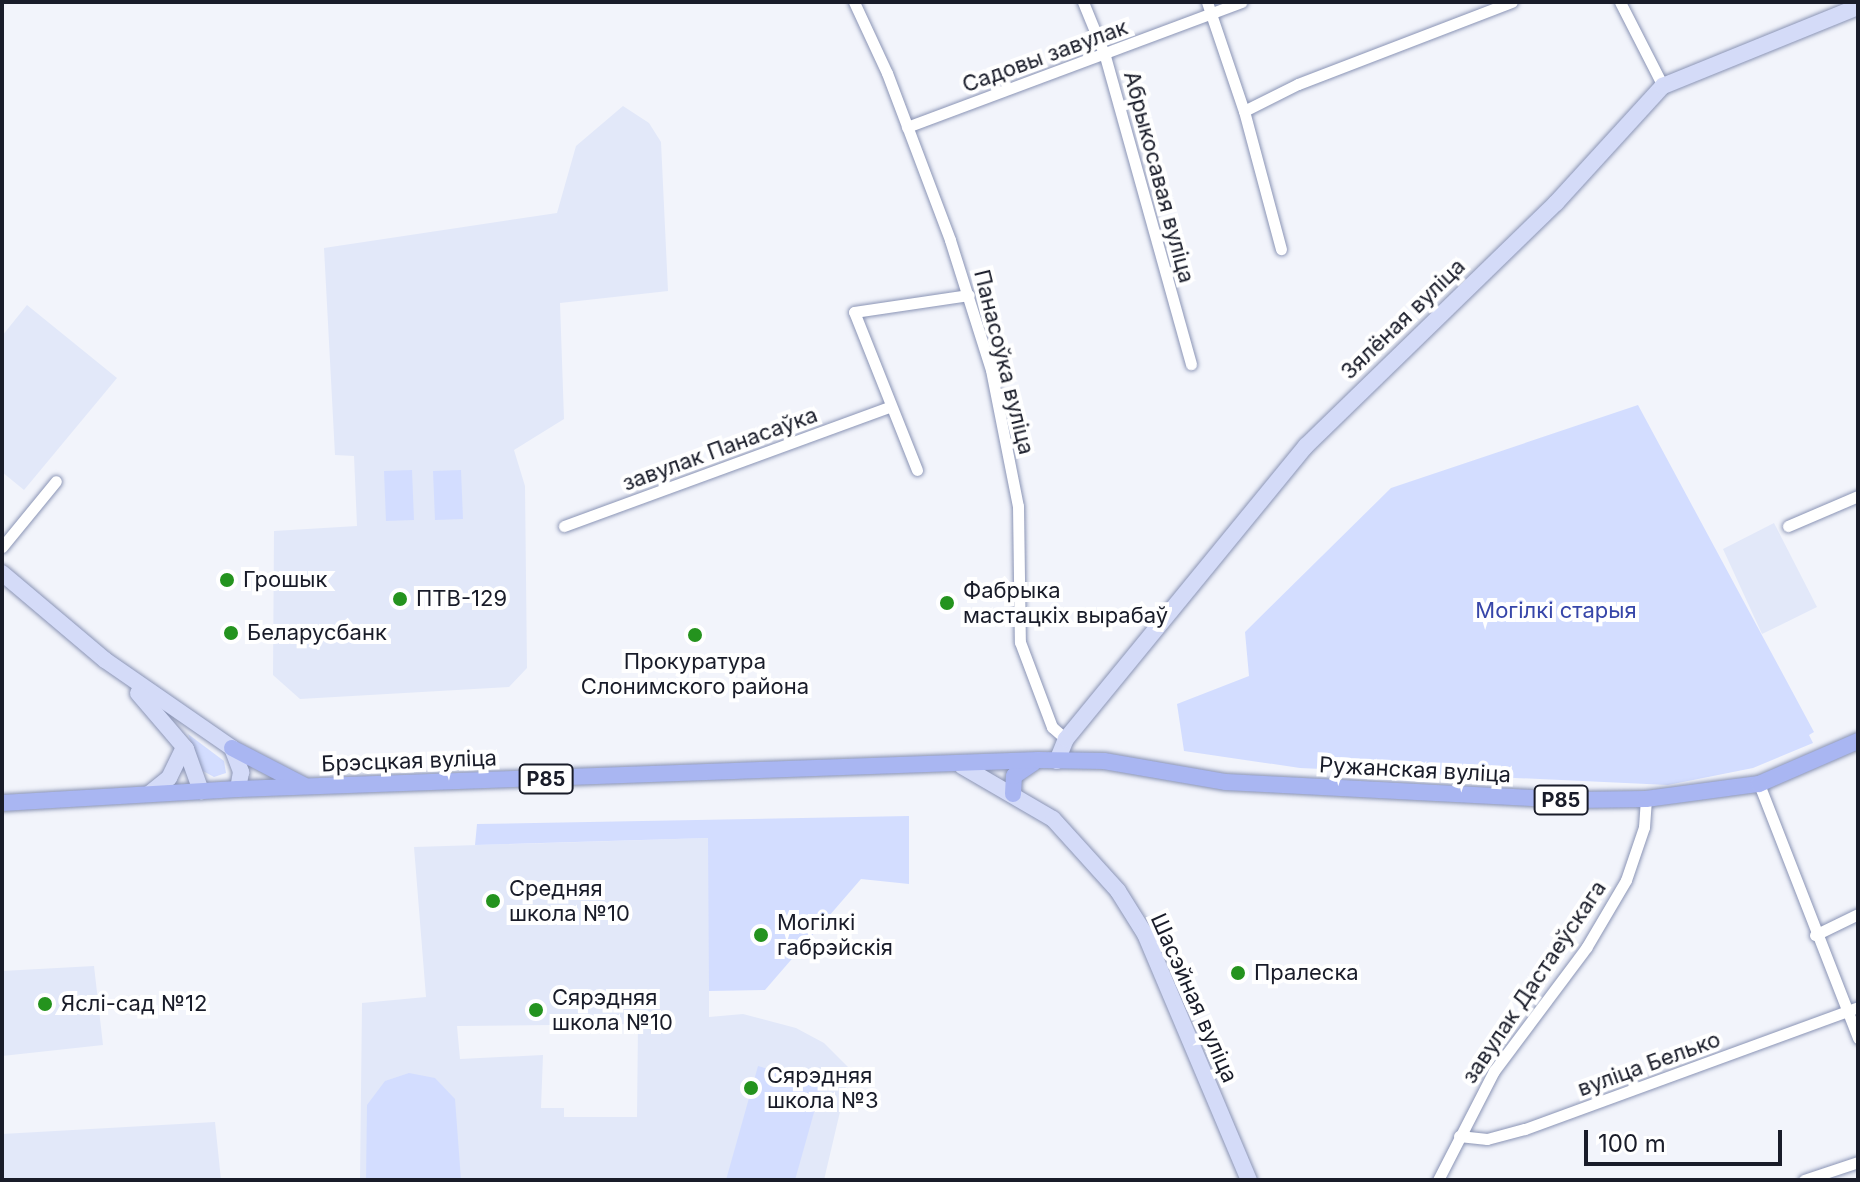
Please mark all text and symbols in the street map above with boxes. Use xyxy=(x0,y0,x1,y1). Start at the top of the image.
street label: Садовы завулак xyxy=(959,14,1131,98)
street label: Абрыкосавая вуліца xyxy=(1118,68,1200,286)
street label: Зялёная вуліца xyxy=(1335,253,1471,385)
street label: Панасоўка вуліца xyxy=(968,267,1040,457)
street label: завулак Панасаўка xyxy=(619,401,821,497)
place label: Грошык xyxy=(243,567,327,593)
marker: Грошык xyxy=(218,571,236,589)
place label: Фабрыка мастацкіх вырабаў xyxy=(963,577,1168,628)
place label: ПТВ-129 xyxy=(416,586,507,612)
marker: ПТВ-129 xyxy=(391,590,409,608)
marker: Фабрыка мастацкіх вырабаў xyxy=(938,594,956,612)
park label: Могілкі старыя xyxy=(1475,598,1637,624)
place label: Беларусбанк xyxy=(247,620,387,646)
marker: Беларусбанк xyxy=(222,624,240,642)
marker: Прокуратура Слонимского района xyxy=(686,626,704,644)
place label: Прокуратура Слонимского района xyxy=(581,648,809,700)
street label: Брэсцкая вуліца xyxy=(321,745,497,777)
street label: Ружанская вуліца xyxy=(1318,752,1512,788)
road number: Р85 xyxy=(518,763,574,795)
road number: Р85 xyxy=(1533,784,1589,816)
place label: Средняя школа №10 xyxy=(509,875,630,926)
street label: завулак Дастаеўскага xyxy=(1456,876,1612,1088)
marker: Средняя школа №10 xyxy=(484,892,502,910)
place label: Могілкі габрэйскія xyxy=(777,909,893,960)
street label: Шасэйная вуліца xyxy=(1145,909,1243,1087)
marker: Могілкі габрэйскія xyxy=(752,926,770,944)
place label: Пралеска xyxy=(1254,960,1359,986)
marker: Пралеска xyxy=(1229,964,1247,982)
place label: Сярэдняя школа №10 xyxy=(552,984,673,1036)
place label: Яслі-сад №12 xyxy=(61,991,207,1017)
marker: Яслі-сад №12 xyxy=(36,995,54,1013)
marker: Сярэдняя школа №10 xyxy=(527,1001,545,1019)
street label: вуліца Белько xyxy=(1574,1026,1724,1102)
place label: Сярэдняя школа №3 xyxy=(767,1062,879,1114)
marker: Сярэдняя школа №3 xyxy=(742,1079,760,1097)
scale bar xyxy=(1588,1114,1786,1164)
text: 100 m xyxy=(1598,1129,1666,1158)

